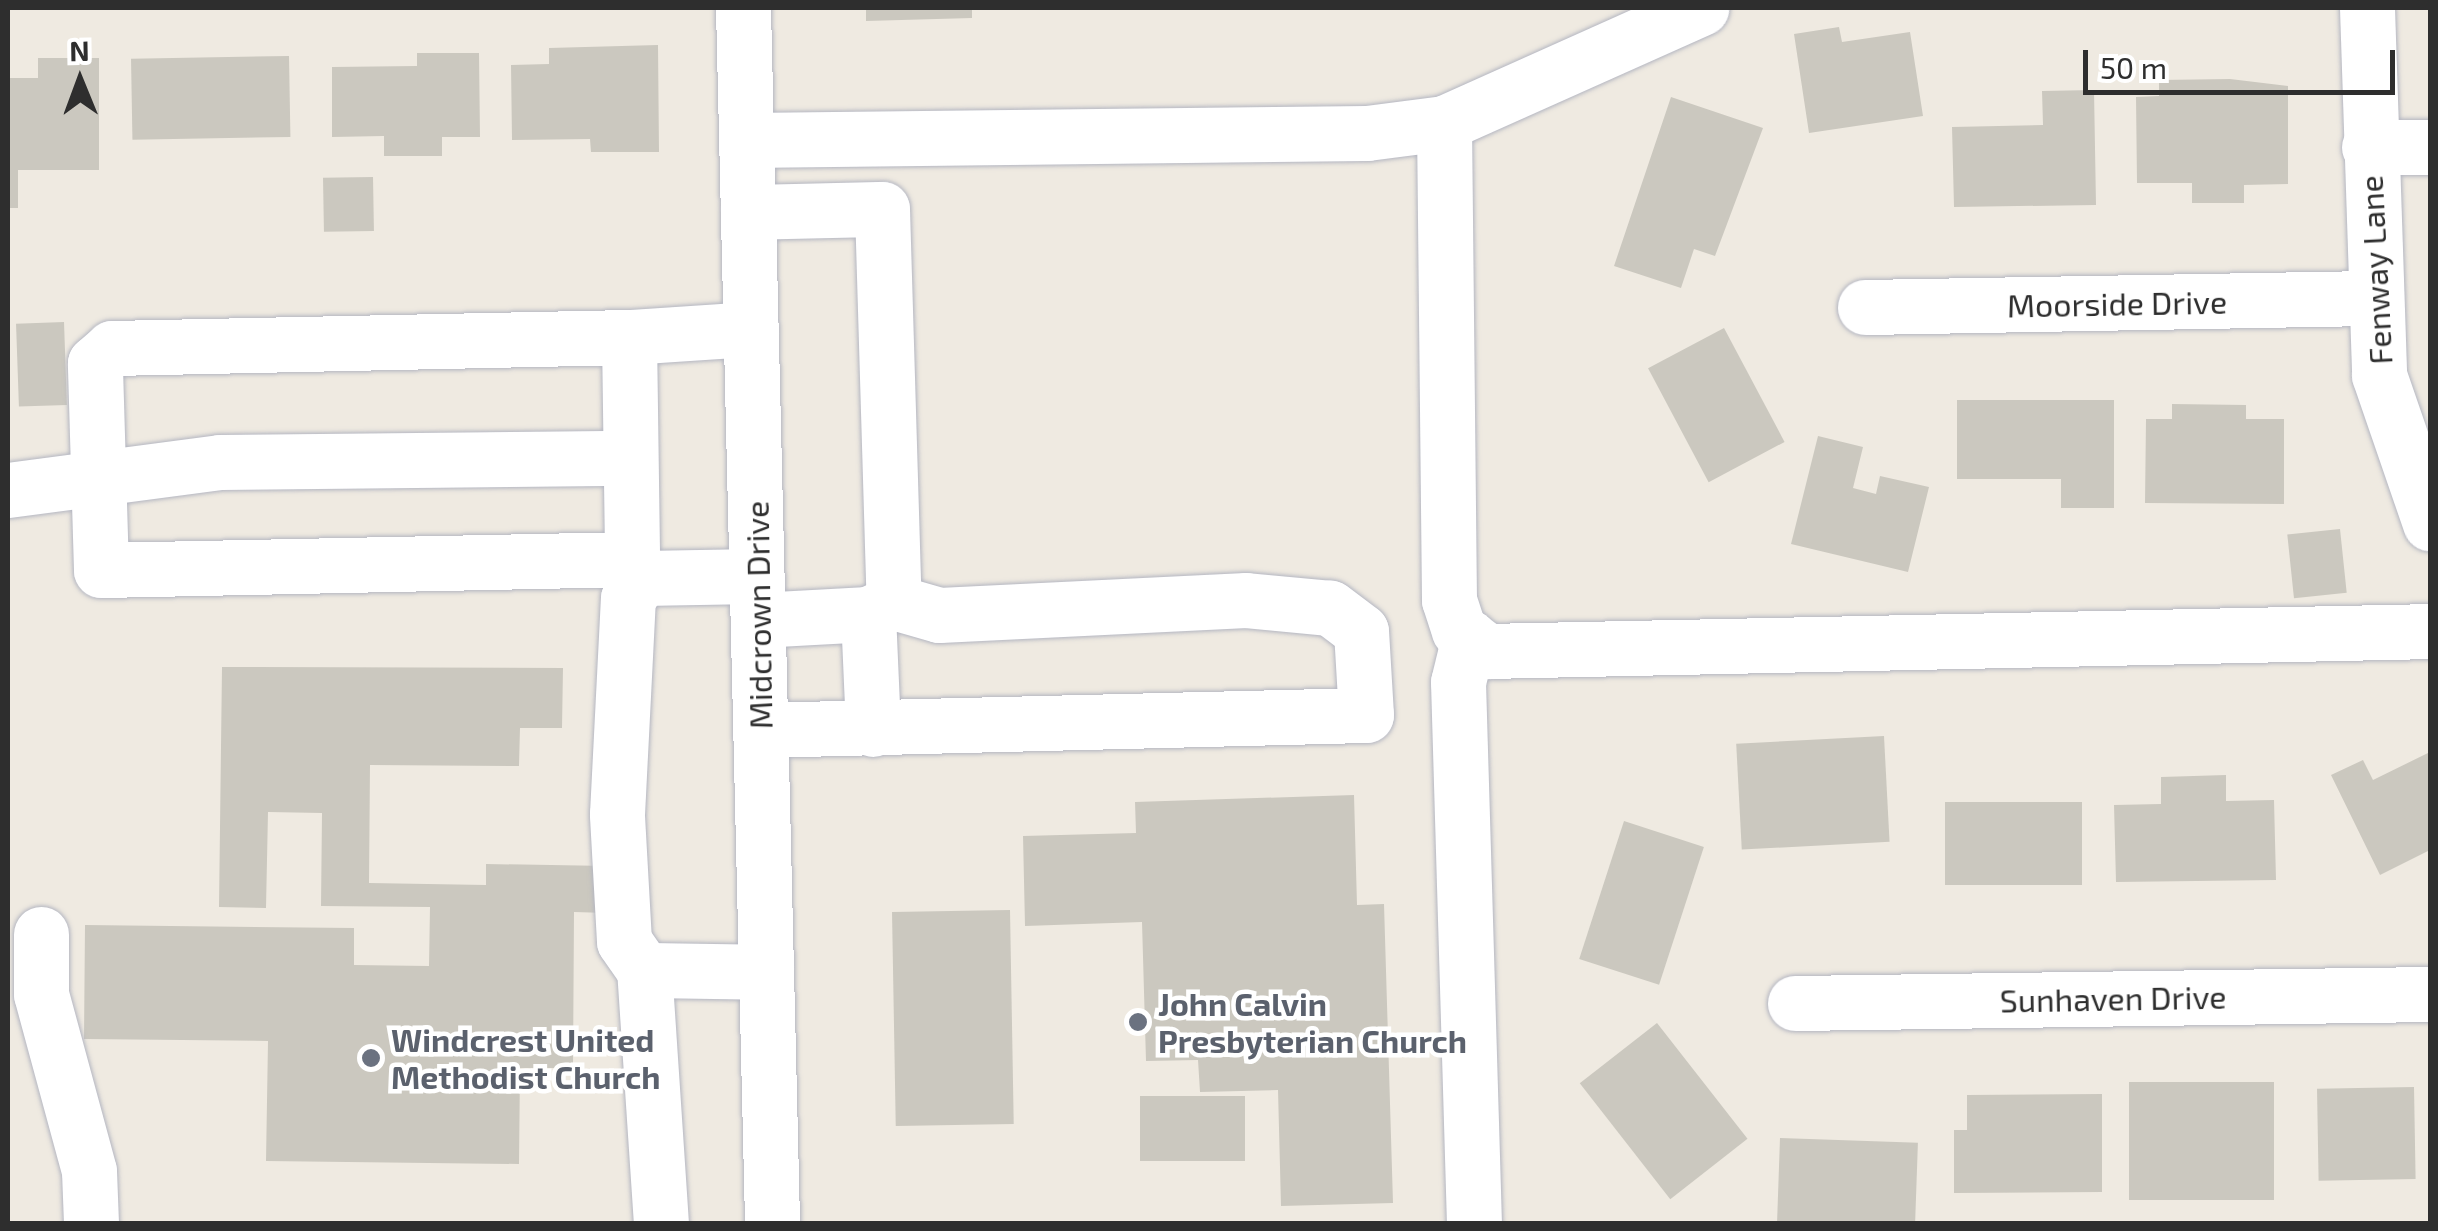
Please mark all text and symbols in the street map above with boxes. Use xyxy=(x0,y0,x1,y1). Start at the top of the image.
north arrow xyxy=(30,30,130,130)
scale bar xyxy=(2088,30,2400,92)
text: N xyxy=(69,33,90,67)
text: 50 m xyxy=(2100,49,2167,85)
street label: Fenway Lane xyxy=(2351,174,2399,366)
street label: Moorside Drive xyxy=(2007,282,2227,324)
street label: Midcrown Drive xyxy=(737,500,779,730)
street label: Sunhaven Drive xyxy=(1999,977,2227,1019)
place label: John Calvin Presbyterian Church xyxy=(1158,985,1467,1060)
marker: John Calvin Presbyterian Church xyxy=(1127,1011,1149,1033)
place label: Windcrest United Methodist Church xyxy=(391,1021,660,1096)
marker: Windcrest United Methodist Church xyxy=(360,1047,382,1069)

